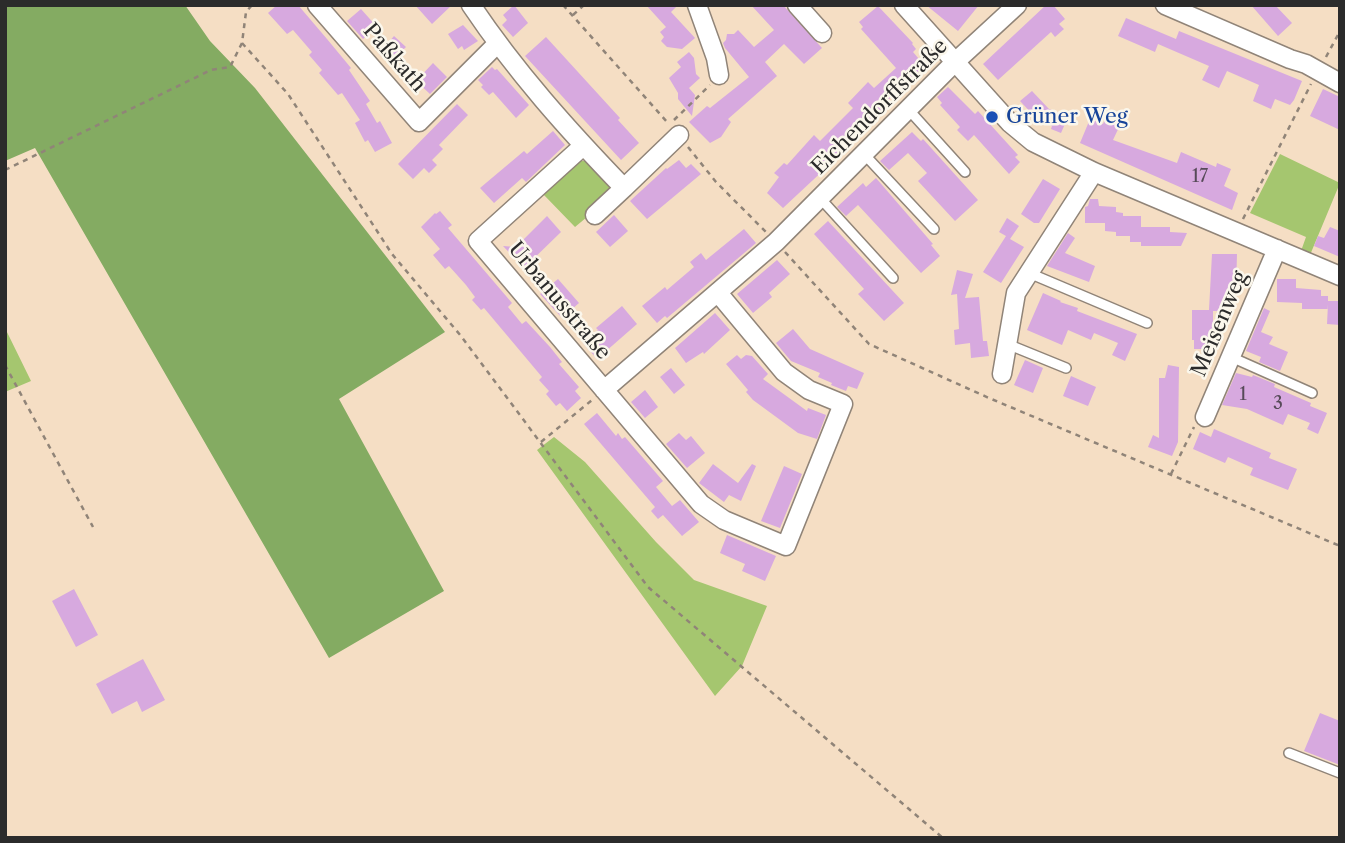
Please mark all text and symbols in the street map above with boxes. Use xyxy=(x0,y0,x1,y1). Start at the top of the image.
street label: Paßkath xyxy=(357,19,431,97)
street label: Eichendorffstraße xyxy=(807,34,953,180)
place label: Grüner Weg xyxy=(1006,104,1128,130)
marker: Grüner Weg xyxy=(984,109,1000,125)
house number: 17 xyxy=(1192,166,1208,188)
street label: Urbanusstraße xyxy=(502,237,616,365)
street label: Meisenweg xyxy=(1187,268,1253,380)
house number: 1 xyxy=(1239,384,1247,406)
house number: 3 xyxy=(1273,393,1283,415)

